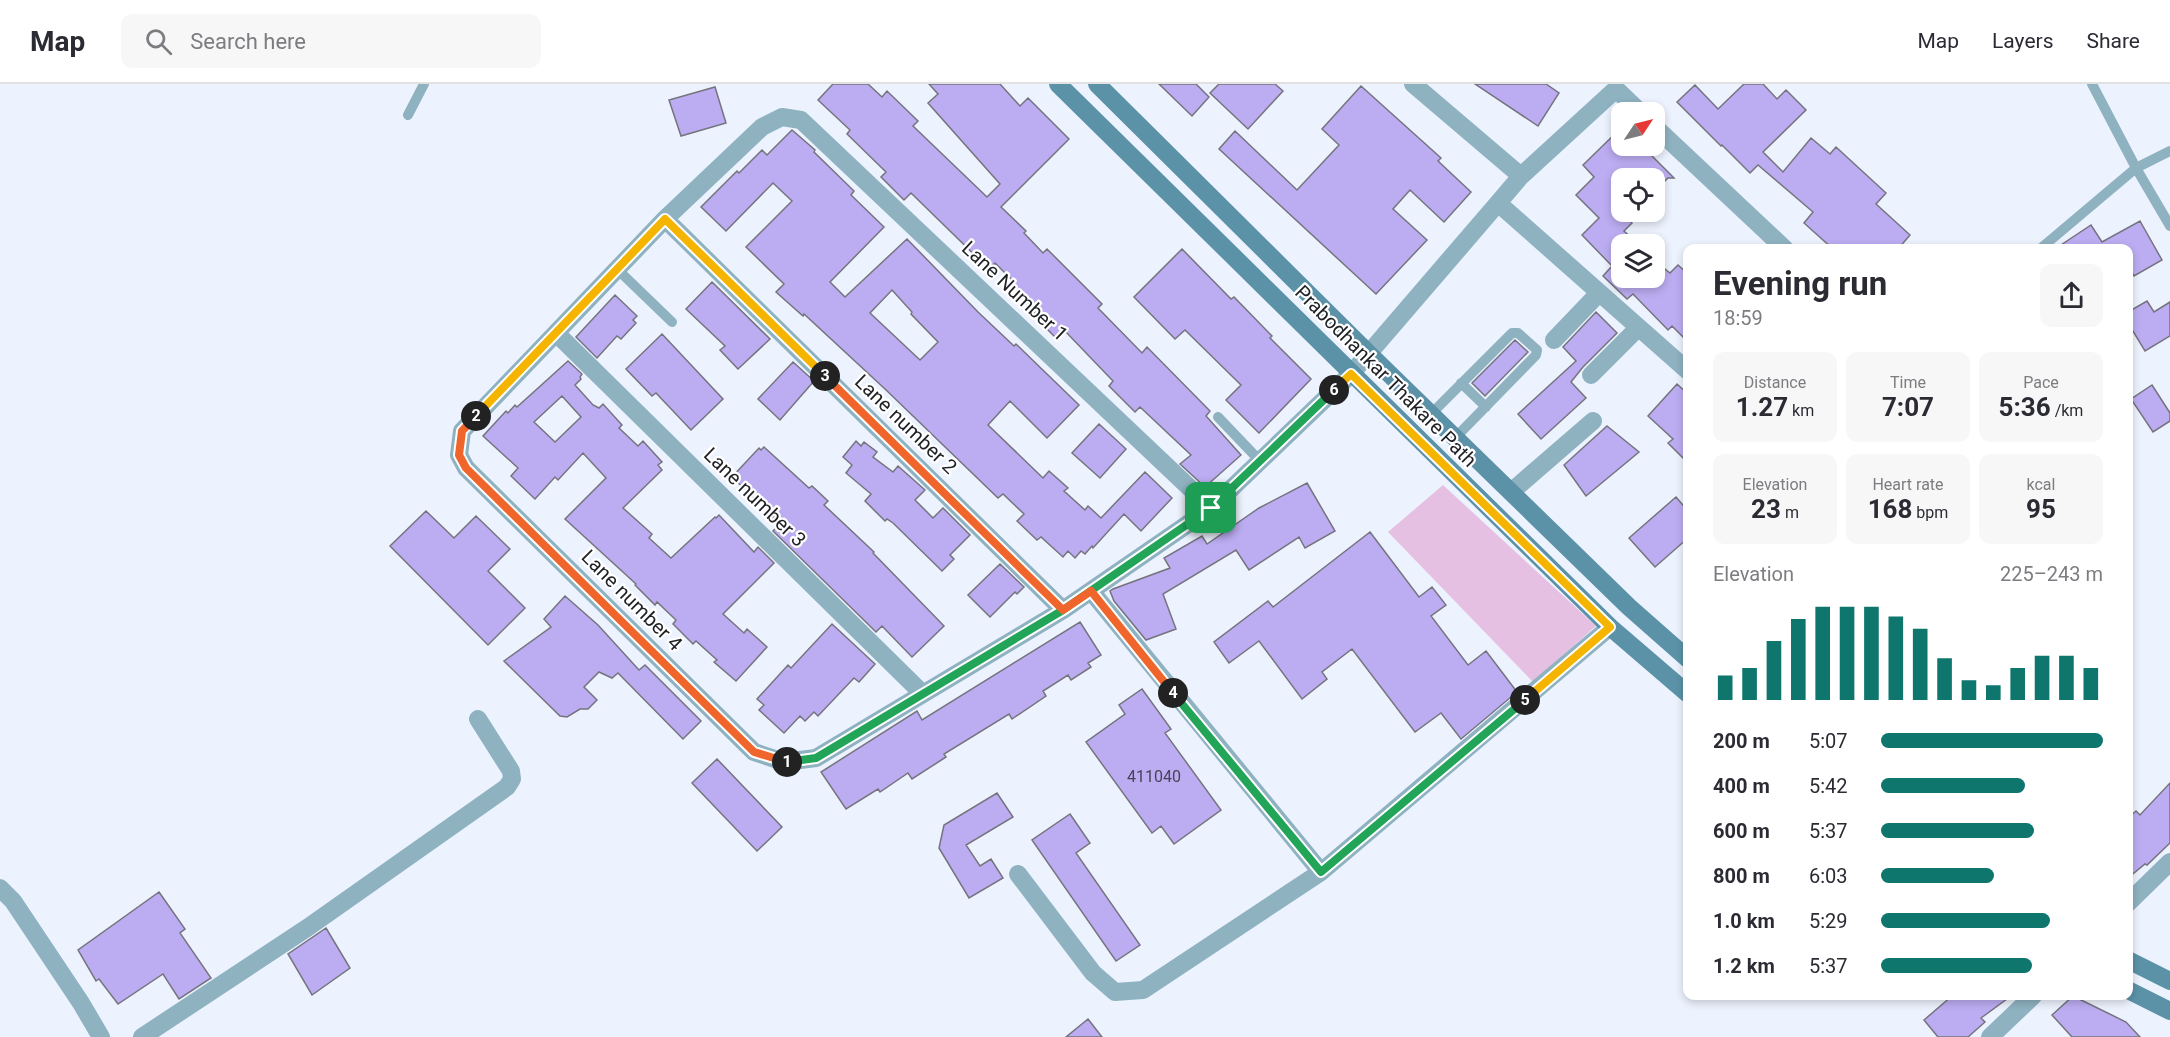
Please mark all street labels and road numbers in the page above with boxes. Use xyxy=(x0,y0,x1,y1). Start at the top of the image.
street label: Lane Number 1 xyxy=(957,236,1073,346)
street label: Prabodhankar Thakare Path xyxy=(1290,280,1482,472)
street label: Lane number 2 xyxy=(850,369,962,479)
street label: Lane number 3 xyxy=(699,442,811,552)
street label: Lane number 4 xyxy=(577,545,687,655)

